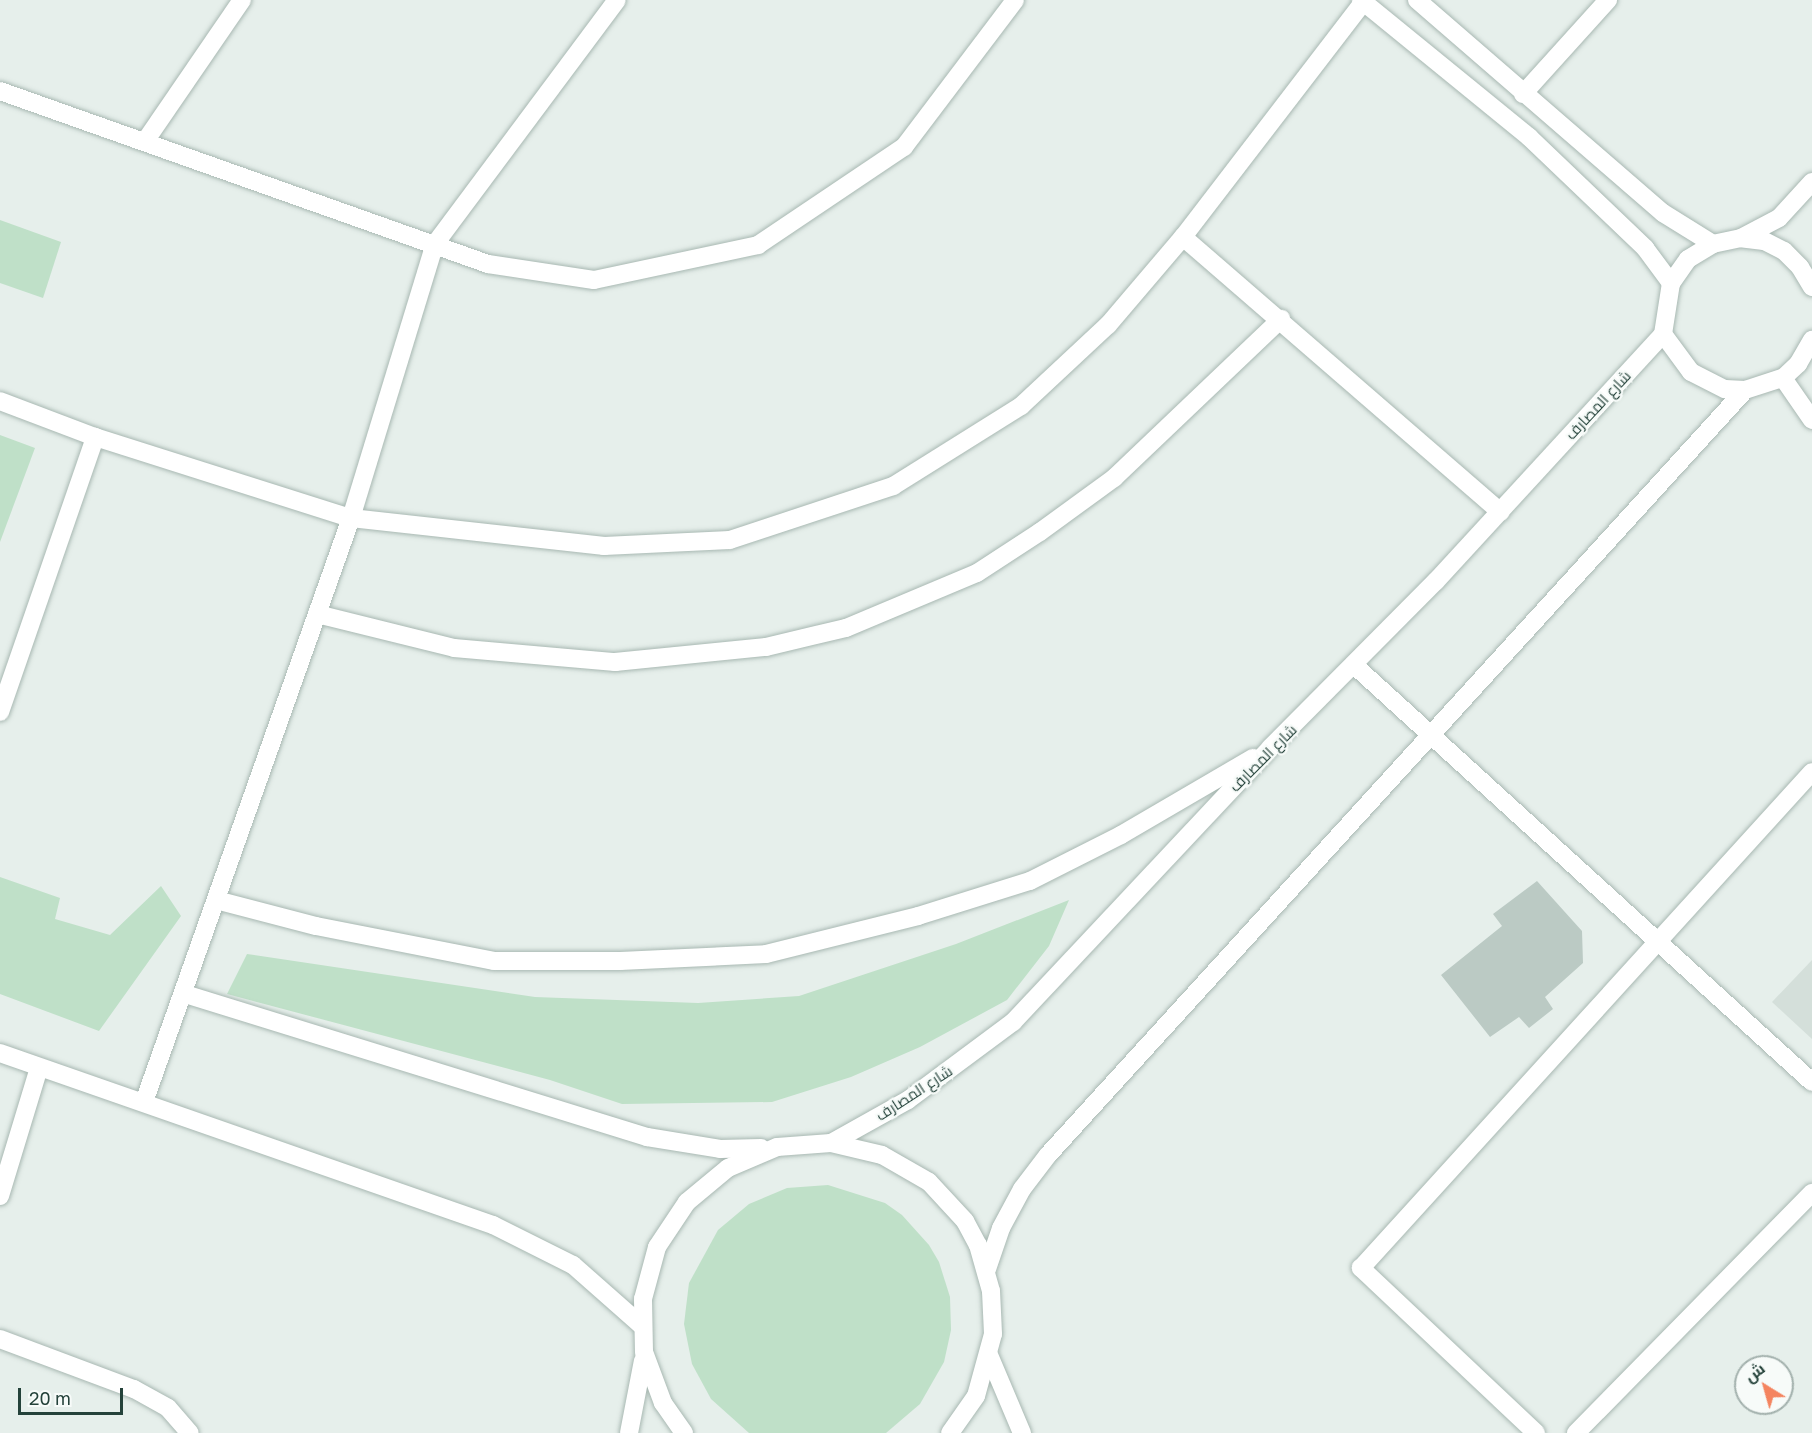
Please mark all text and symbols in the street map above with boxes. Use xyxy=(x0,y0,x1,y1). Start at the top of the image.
street label: شارع المصارف xyxy=(1561,367,1635,443)
street label: شارع المصارف xyxy=(1226,721,1300,795)
street label: شارع المصارف xyxy=(872,1062,956,1124)
north arrow xyxy=(1734,1355,1794,1415)
text: ش xyxy=(1740,1358,1769,1386)
scale bar xyxy=(21,1376,126,1414)
text: 20 m xyxy=(29,1387,71,1409)

